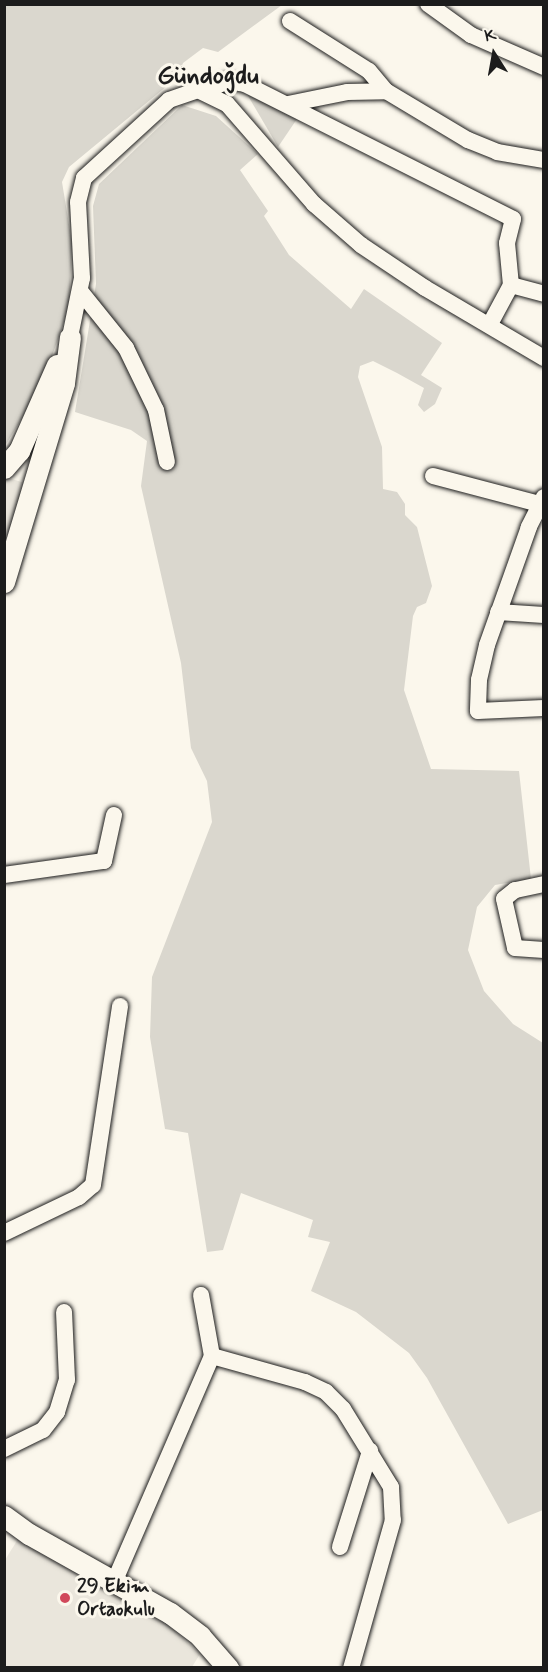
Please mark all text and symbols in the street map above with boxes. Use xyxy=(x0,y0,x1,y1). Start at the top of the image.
north arrow xyxy=(464,24,524,84)
text: K xyxy=(483,24,498,47)
district label: Gündoğdu xyxy=(157,61,259,93)
place label: 29 Ekim Ortaokulu xyxy=(77,1574,155,1621)
marker: 29 Ekim Ortaokulu xyxy=(58,1591,72,1605)

